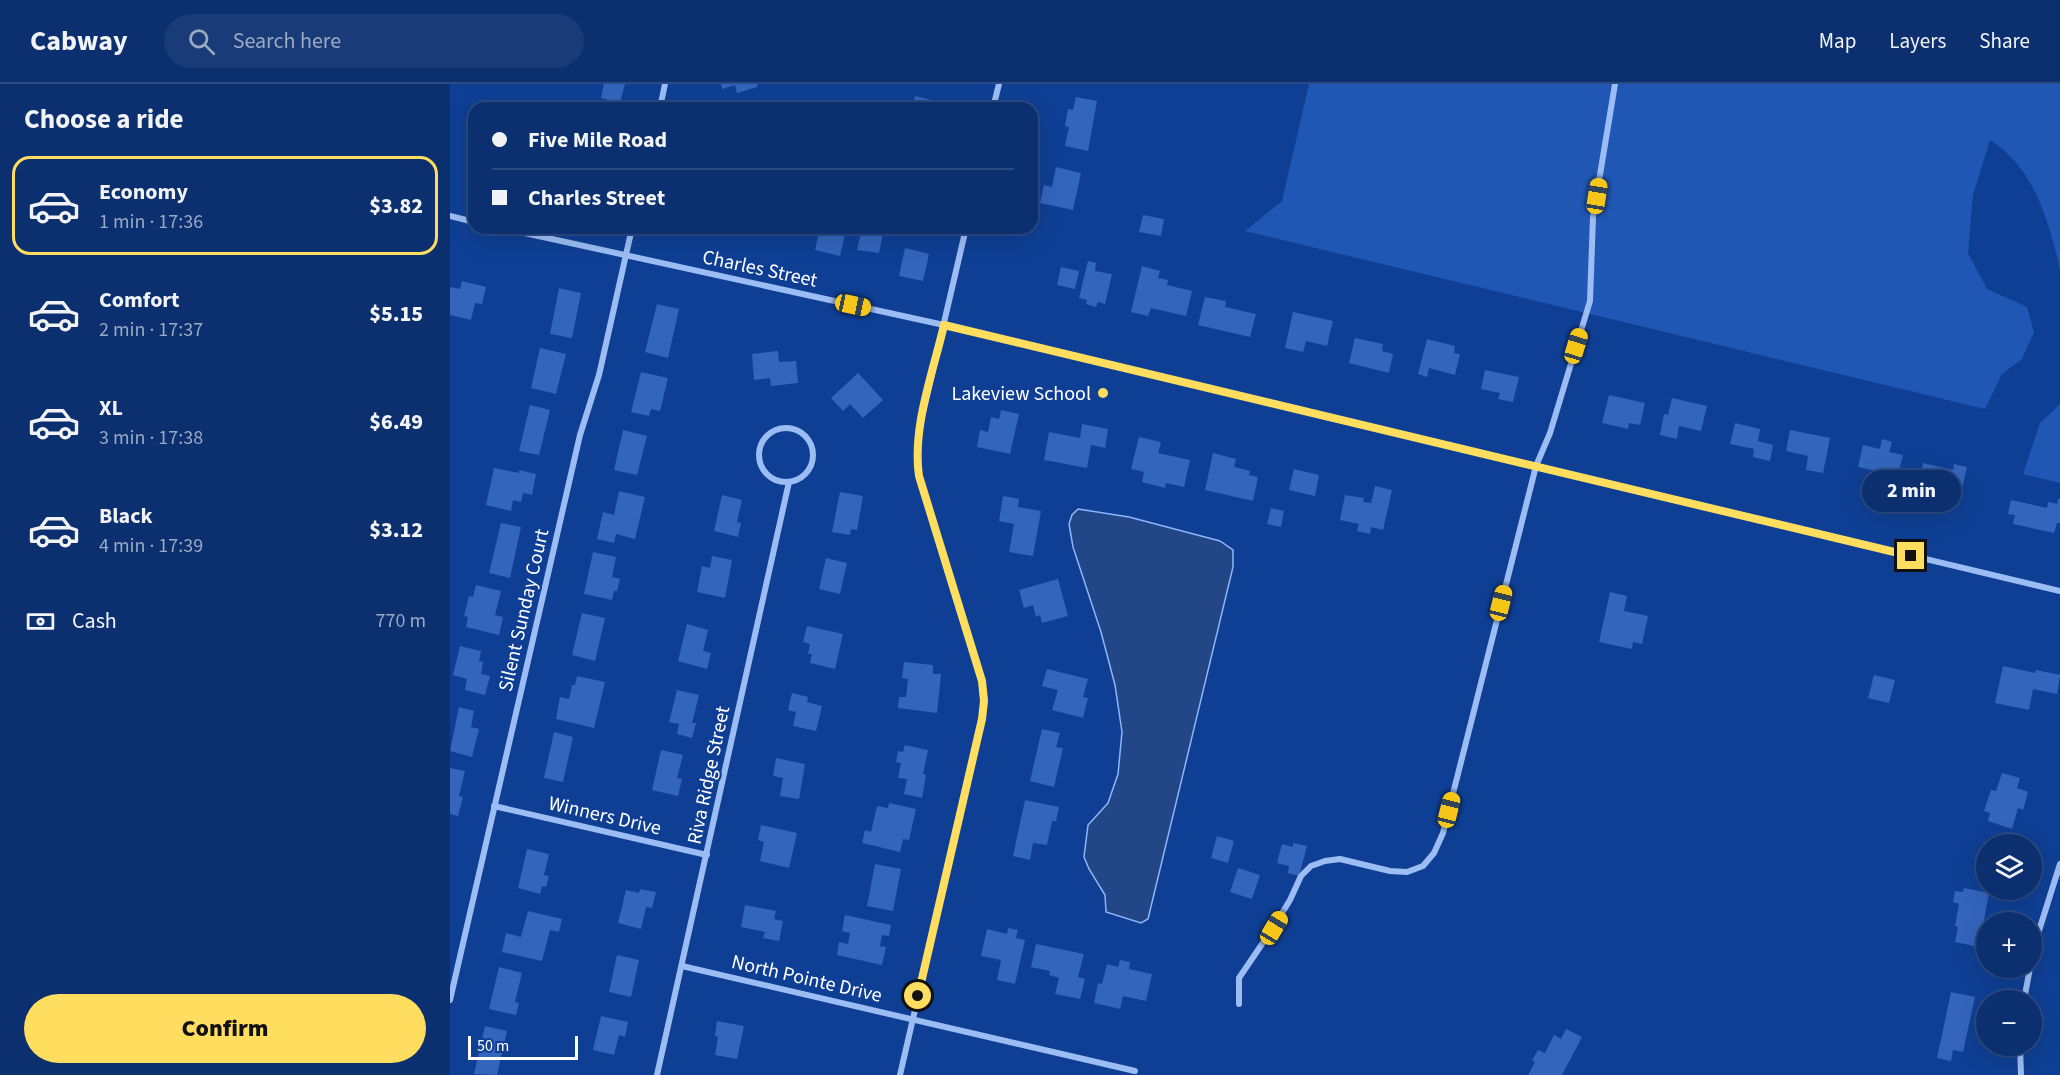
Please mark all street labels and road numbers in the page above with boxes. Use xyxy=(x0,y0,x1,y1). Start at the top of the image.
street label: Charles Street xyxy=(700,243,820,295)
street label: Silent Sunday Court xyxy=(492,526,556,694)
street label: Riva Ridge Street xyxy=(681,703,737,847)
street label: Winners Drive xyxy=(546,789,664,843)
street label: North Pointe Drive xyxy=(729,948,885,1010)

